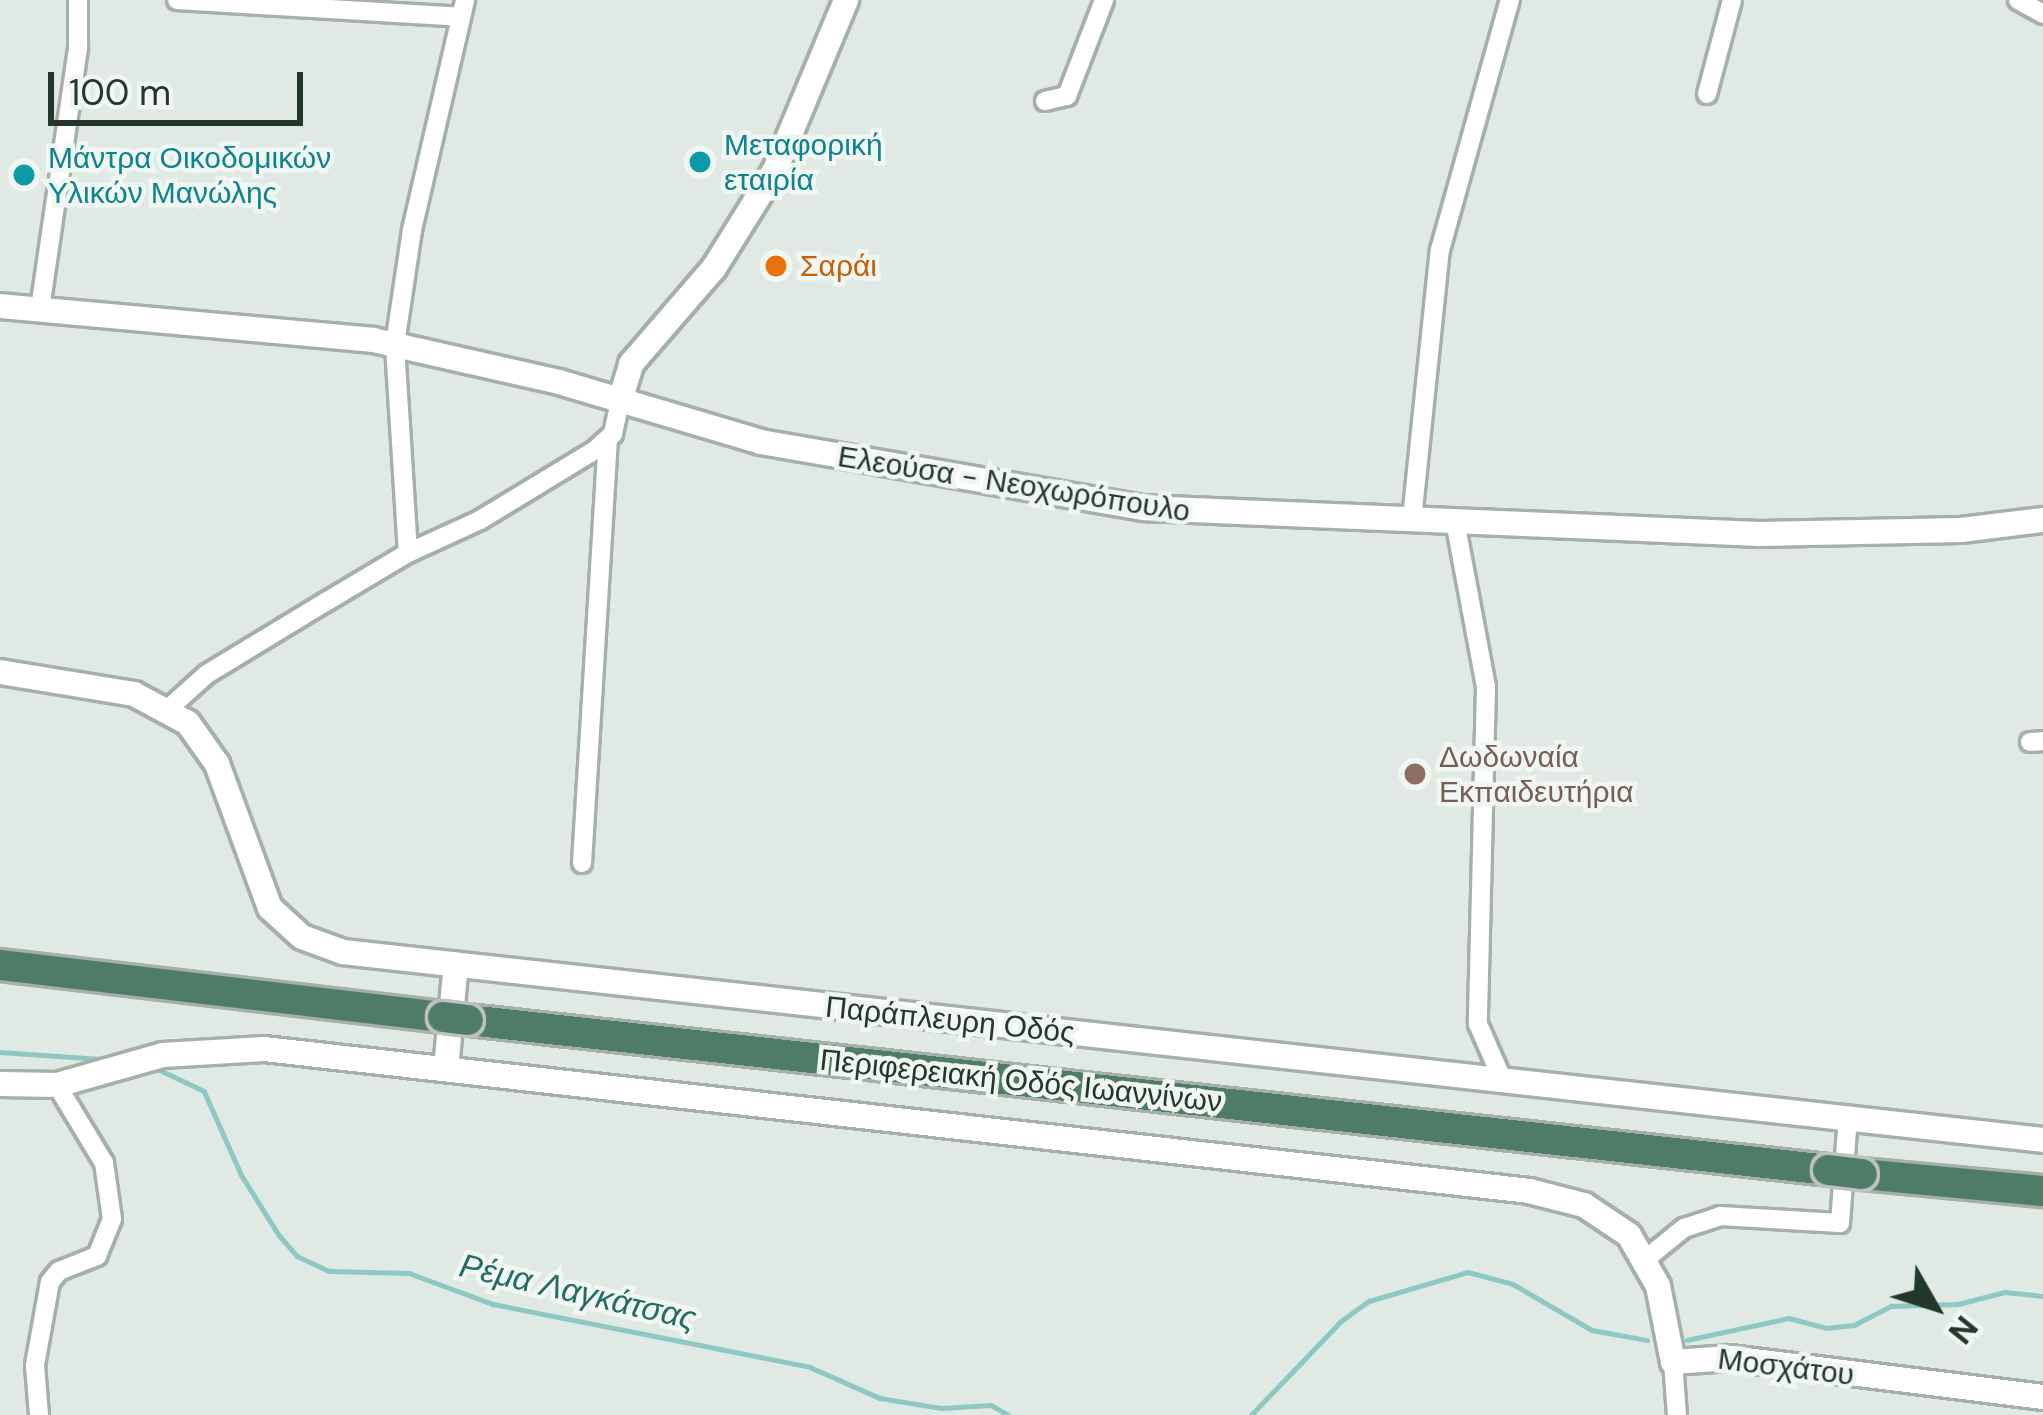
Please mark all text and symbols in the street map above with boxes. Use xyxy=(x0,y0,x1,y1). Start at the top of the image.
scale bar xyxy=(54,48,309,122)
text: 100 m xyxy=(69,69,171,116)
place label: Μεταφορική εταιρία xyxy=(724,127,883,198)
place label: Μάντρα Οικοδομικών Υλικών Μανώλης xyxy=(48,140,331,210)
marker: Μεταφορική εταιρία xyxy=(687,149,713,175)
marker: Μάντρα Οικοδομικών Υλικών Μανώλης xyxy=(11,162,37,188)
place label: Σαράι xyxy=(800,248,877,284)
marker: Σαράι xyxy=(763,253,789,279)
street label: Ελεούσα - Νεοχωρόπουλο xyxy=(835,438,1193,530)
place label: Δωδωναία Εκπαιδευτήρια xyxy=(1439,739,1633,810)
marker: Δωδωναία Εκπαιδευτήρια xyxy=(1402,761,1428,787)
street label: Παράπλευρη Οδός xyxy=(824,989,1076,1051)
street label: Περιφερειακή Οδός Ιωαννίνων xyxy=(818,1042,1224,1120)
water label: Ρέμα Λαγκάτσας xyxy=(456,1246,700,1338)
north arrow xyxy=(1875,1247,1995,1367)
text: N xyxy=(1939,1307,1988,1353)
street label: Μοσχάτου xyxy=(1716,1341,1856,1393)

